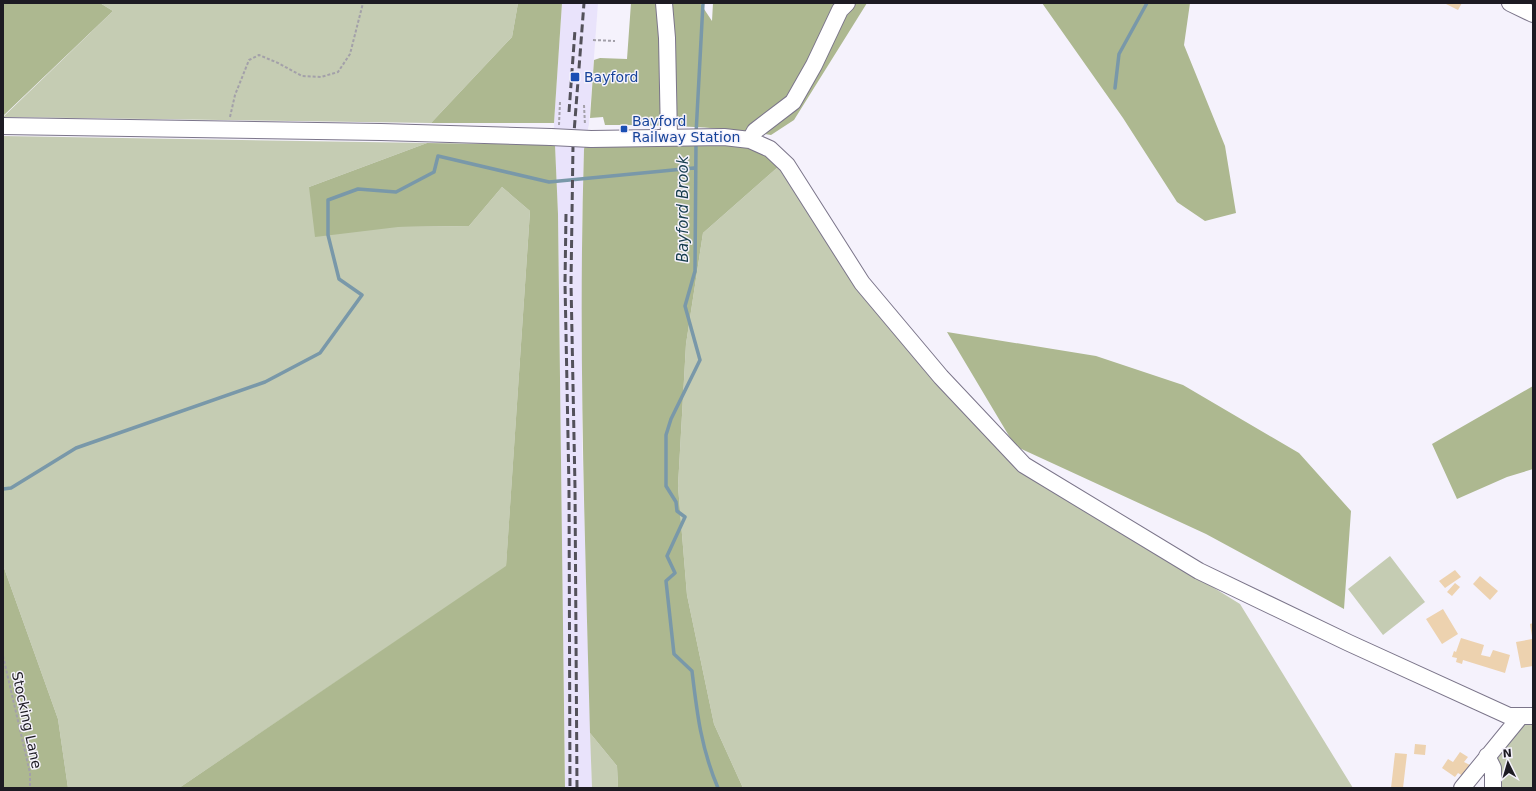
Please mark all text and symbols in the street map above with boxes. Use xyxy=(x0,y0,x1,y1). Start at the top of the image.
place label: Bayford xyxy=(584,69,638,85)
marker: Bayford xyxy=(569,71,581,83)
place label: Bayford Railway Station xyxy=(632,113,740,145)
marker: Bayford Railway Station xyxy=(619,124,629,134)
water label: Bayford Brook xyxy=(674,154,692,262)
street label: Stocking Lane xyxy=(9,670,45,770)
north arrow xyxy=(1488,743,1528,783)
text: N xyxy=(1502,747,1512,760)

